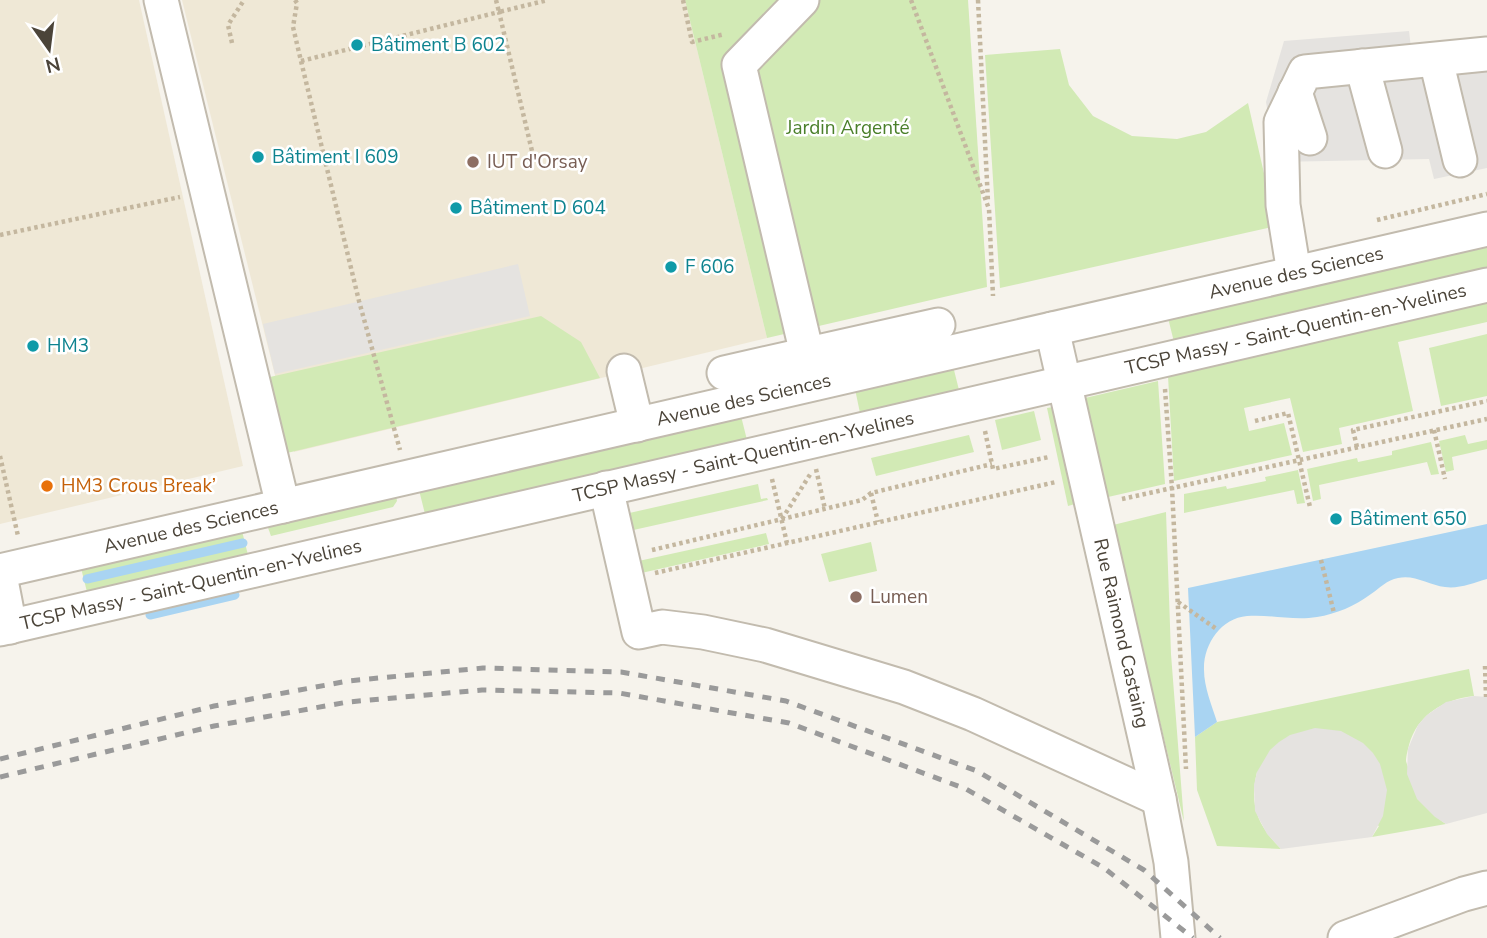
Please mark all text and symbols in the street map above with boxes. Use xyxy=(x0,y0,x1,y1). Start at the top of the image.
north arrow xyxy=(14,14,84,84)
place label: Bâtiment B 602 xyxy=(371,32,506,58)
marker: Bâtiment B 602 xyxy=(349,37,365,53)
text: N xyxy=(43,50,63,79)
park label: Jardin Argenté xyxy=(785,115,910,141)
place label: Bâtiment I 609 xyxy=(272,144,399,170)
marker: Bâtiment I 609 xyxy=(250,149,266,165)
place label: IUT d'Orsay xyxy=(487,149,588,175)
marker: IUT d'Orsay xyxy=(465,154,481,170)
place label: Bâtiment D 604 xyxy=(470,195,606,221)
marker: Bâtiment D 604 xyxy=(448,200,464,216)
street label: Avenue des Sciences xyxy=(1206,240,1386,306)
place label: F 606 xyxy=(685,254,735,280)
marker: F 606 xyxy=(663,259,679,275)
street label: TCSP Massy - Saint-Quentin-en-Yvelines xyxy=(1123,277,1469,381)
place label: HM3 xyxy=(47,333,89,359)
marker: HM3 xyxy=(25,338,41,354)
street label: Avenue des Sciences xyxy=(654,367,833,433)
street label: TCSP Massy - Saint-Quentin-en-Yvelines xyxy=(570,405,917,509)
place label: HM3 Crous Break’ xyxy=(61,473,216,499)
marker: HM3 Crous Break’ xyxy=(39,478,55,494)
street label: Avenue des Sciences xyxy=(101,494,281,560)
place label: Bâtiment 650 xyxy=(1350,506,1467,532)
marker: Bâtiment 650 xyxy=(1328,511,1344,527)
street label: TCSP Massy - Saint-Quentin-en-Yvelines xyxy=(18,533,364,637)
street label: Rue Raimond Castaing xyxy=(1087,536,1155,731)
place label: Lumen xyxy=(870,584,928,610)
marker: Lumen xyxy=(848,589,864,605)

